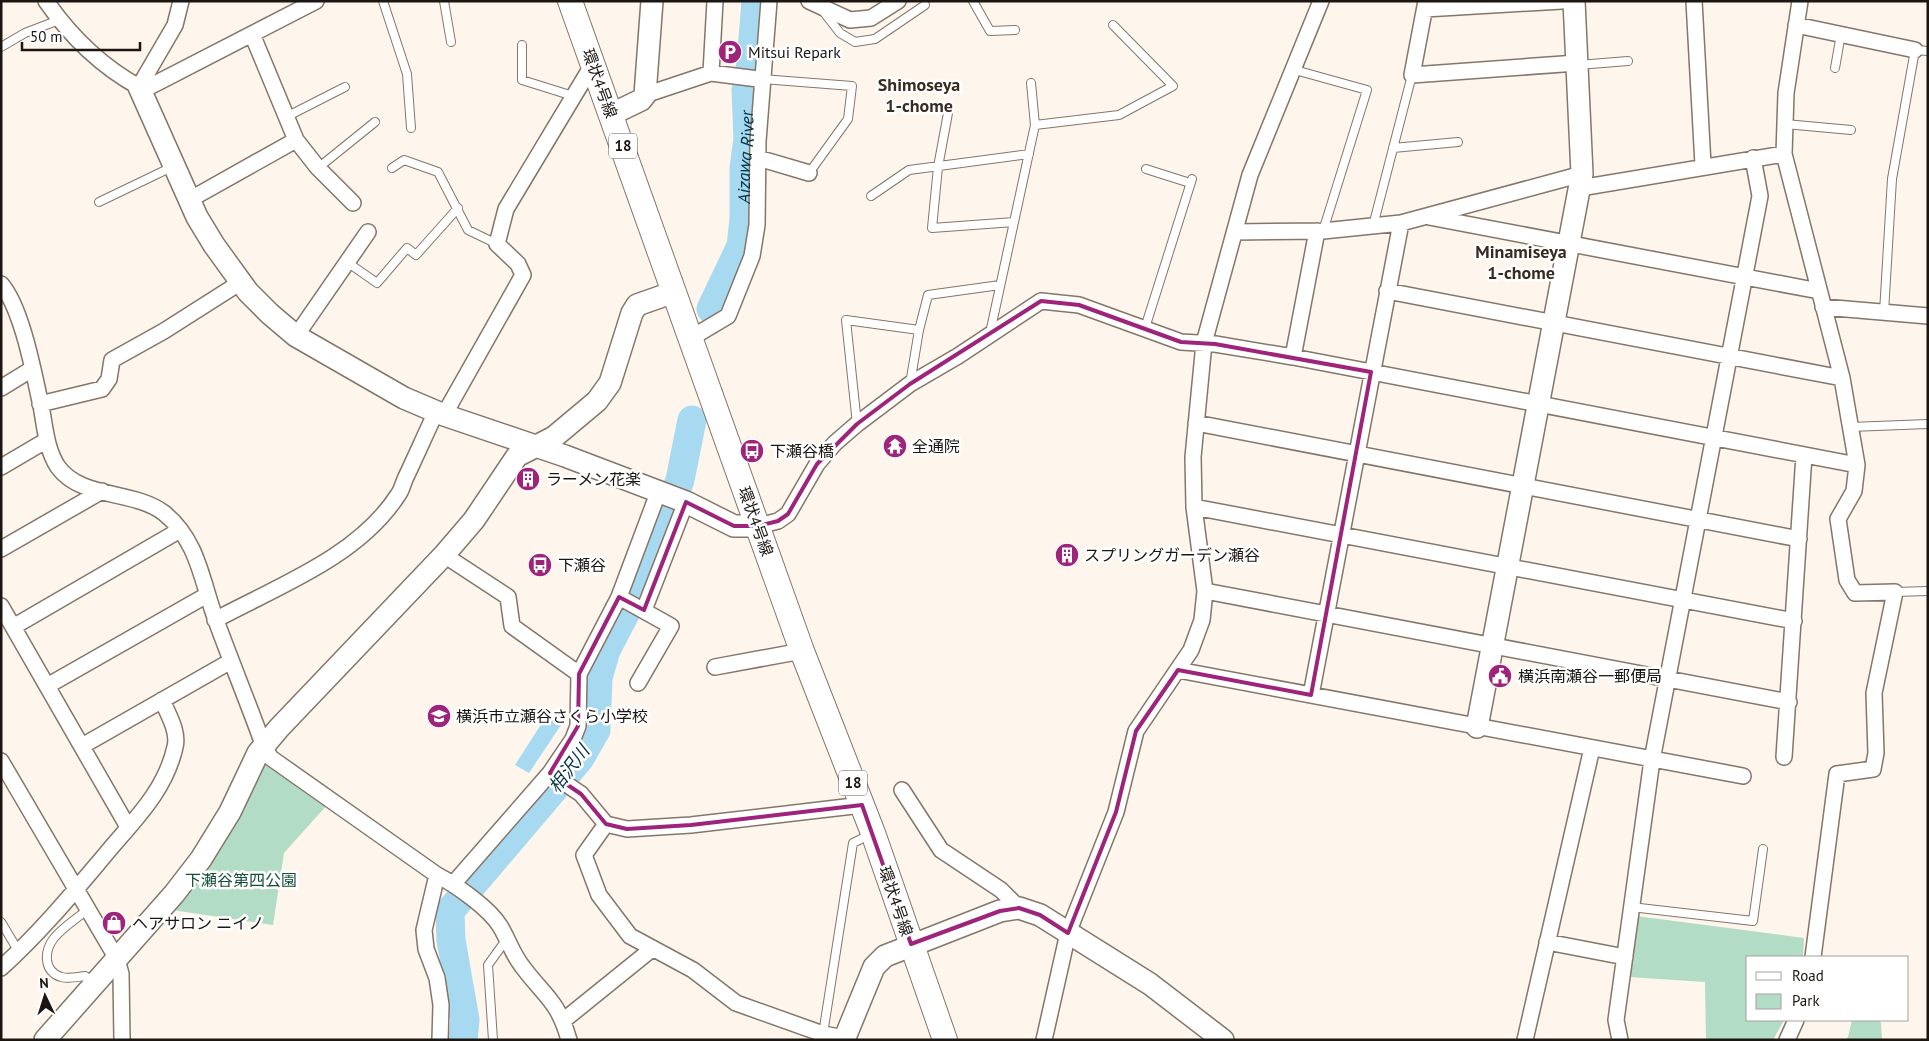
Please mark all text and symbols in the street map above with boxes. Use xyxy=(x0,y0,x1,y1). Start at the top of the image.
scale bar xyxy=(22,20,140,52)
text: 50 m xyxy=(30,27,63,46)
parking icon: Mitsui Repark xyxy=(717,39,743,65)
place label: Mitsui Repark xyxy=(748,42,841,62)
street label: 環状4号線 xyxy=(578,45,622,121)
district label: Shimoseya 1-chome xyxy=(878,73,960,117)
water label: Aizawa River xyxy=(731,109,759,205)
road number: 18 xyxy=(609,134,637,158)
district label: Minamiseya 1-chome xyxy=(1475,240,1567,284)
temple icon: 全通院 xyxy=(882,433,908,459)
place label: 全通院 xyxy=(912,436,960,456)
bus stop icon: 下瀬谷橋 xyxy=(739,438,765,464)
place label: 下瀬谷橋 xyxy=(770,441,834,461)
building icon: ラーメン花楽 xyxy=(515,466,541,492)
place label: ラーメン花楽 xyxy=(546,469,641,489)
street label: 環状4号線 xyxy=(734,483,778,559)
building icon: スプリングガーデン瀬谷 xyxy=(1054,542,1080,568)
place label: スプリングガーデン瀬谷 xyxy=(1084,545,1260,565)
bus stop icon: 下瀬谷 xyxy=(527,552,553,578)
place label: 下瀬谷 xyxy=(558,555,606,575)
public building icon: 横浜南瀬谷一郵便局 xyxy=(1487,663,1513,689)
place label: 横浜南瀬谷一郵便局 xyxy=(1518,666,1662,686)
school or university icon: 横浜市立瀬谷さくら小学校 xyxy=(426,703,452,729)
place label: 横浜市立瀬谷さくら小学校 xyxy=(456,706,648,726)
water label: 相沢川 xyxy=(543,739,595,797)
road number: 18 xyxy=(839,770,867,796)
street label: 環状4号線 xyxy=(875,863,917,939)
park label: 下瀬谷第四公園 xyxy=(185,870,297,890)
shop icon: ヘアサロン ニイノ xyxy=(101,910,127,936)
place label: ヘアサロン ニイノ xyxy=(132,913,264,933)
legend xyxy=(1746,956,1909,1021)
text: Road xyxy=(1792,966,1824,985)
north arrow xyxy=(20,971,70,1021)
text: N xyxy=(39,974,49,992)
text: Park xyxy=(1792,991,1820,1010)

